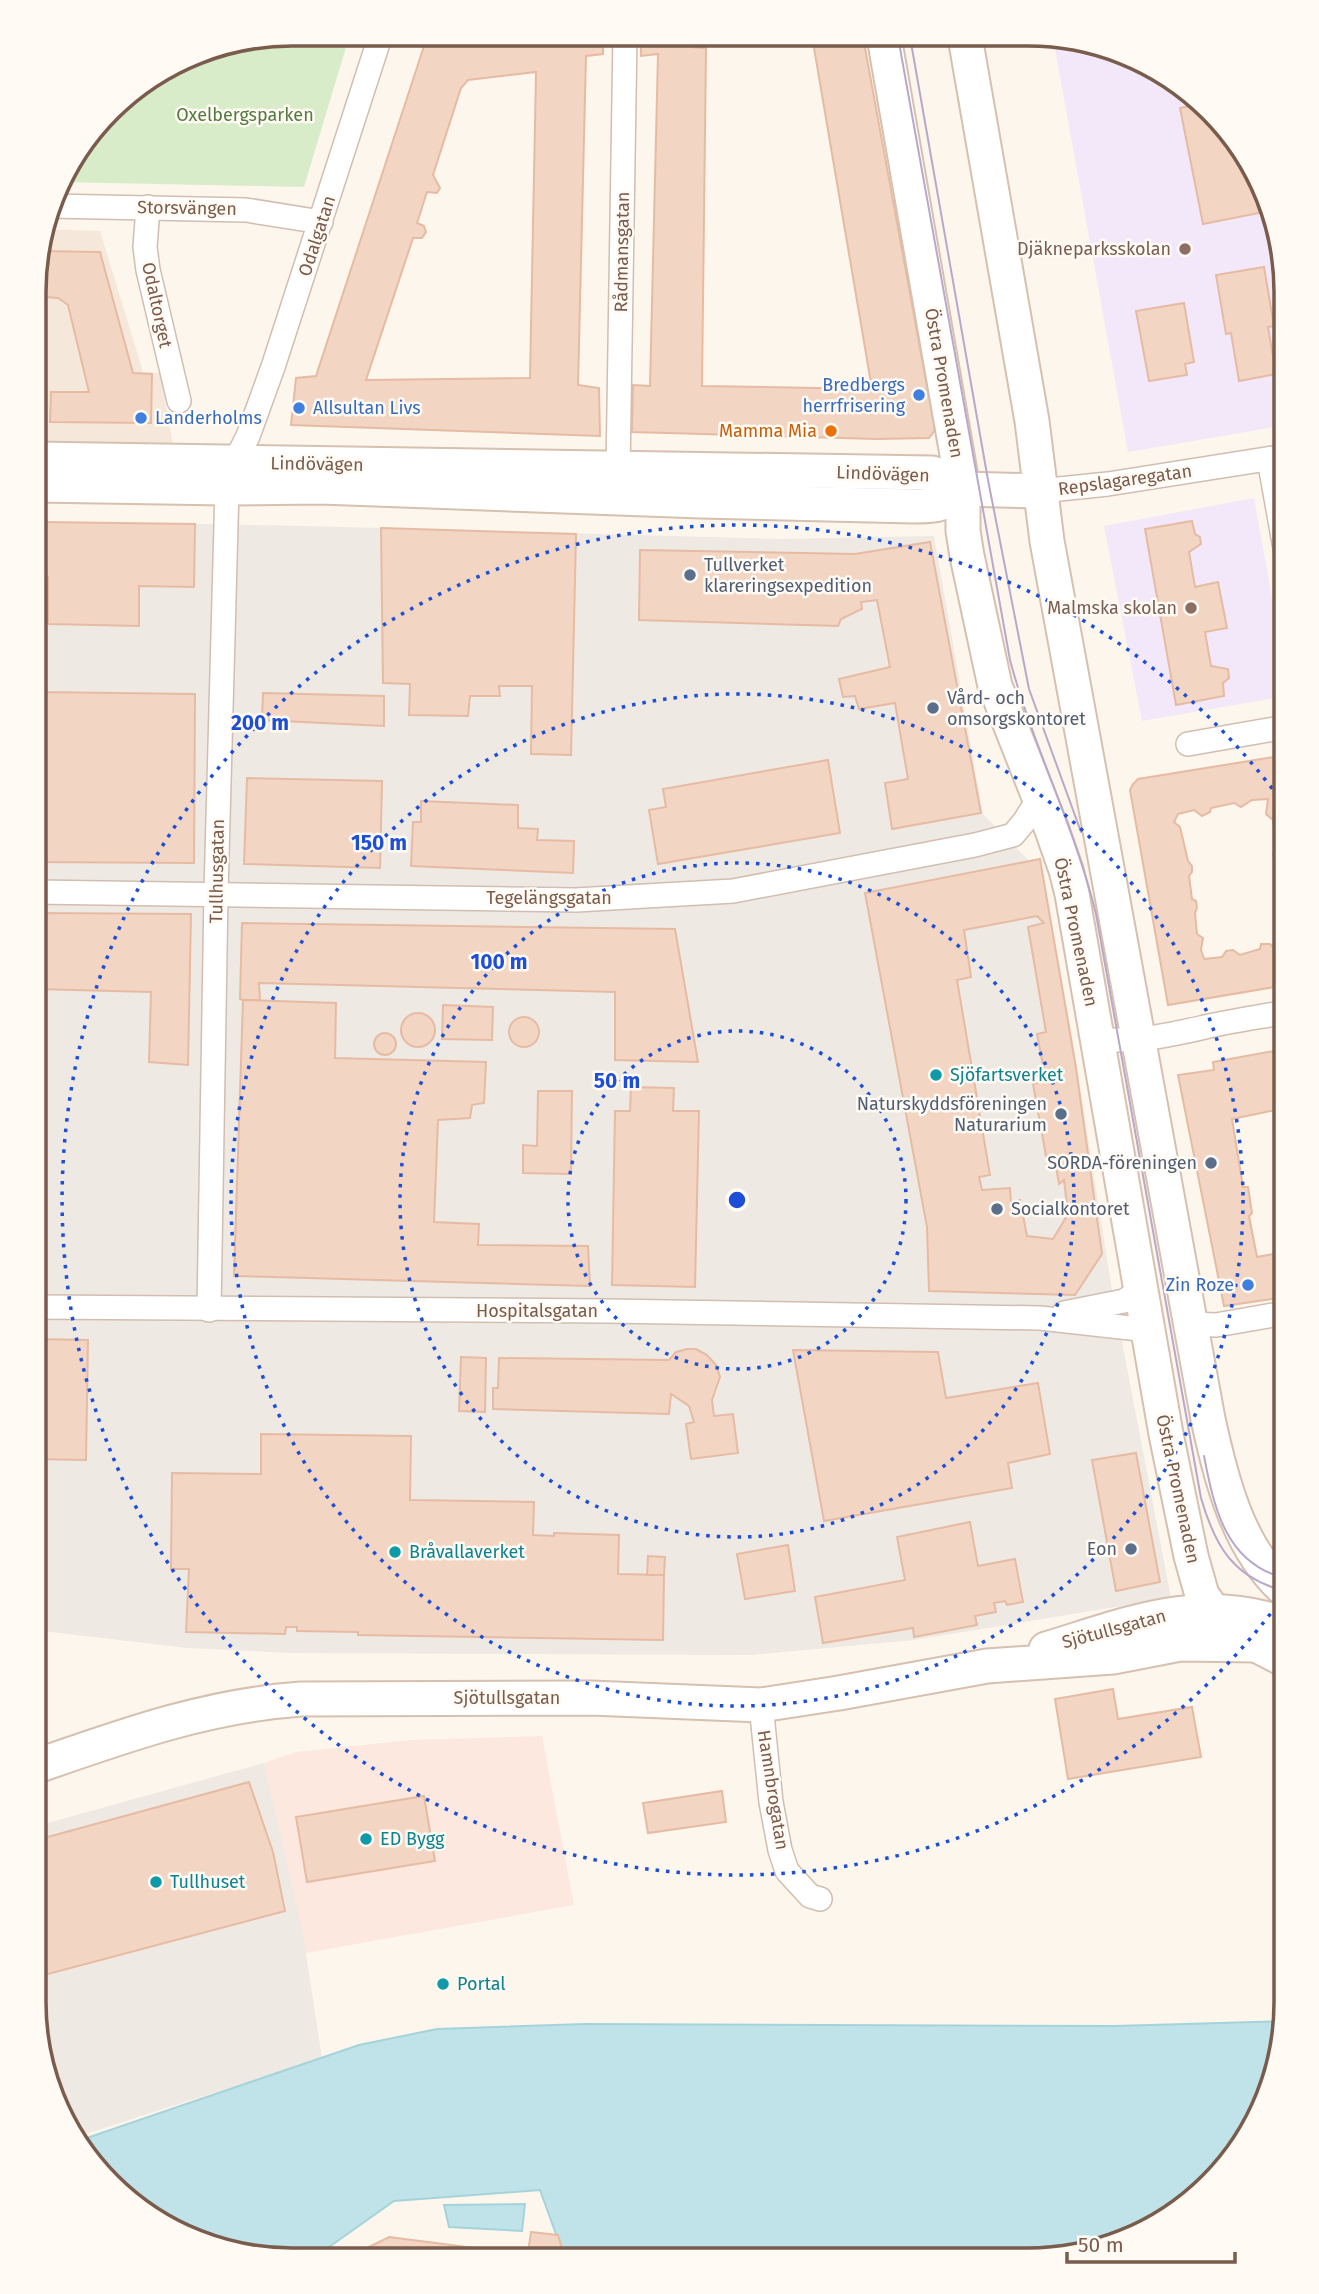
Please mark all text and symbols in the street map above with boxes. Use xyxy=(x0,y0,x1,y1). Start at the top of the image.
park label: Oxelbergsparken xyxy=(176,104,314,126)
street label: Rådmansgatan xyxy=(610,191,634,313)
street label: Odalgatan xyxy=(294,193,340,279)
street label: Storsvängen xyxy=(137,196,237,220)
place label: Djäkneparksskolan xyxy=(1017,238,1171,260)
marker: Djäkneparksskolan xyxy=(1177,241,1193,257)
street label: Odaltorget xyxy=(137,260,177,350)
street label: Östra Promenaden xyxy=(920,306,968,460)
place label: Bredbergs herrfrisering xyxy=(803,374,906,417)
marker: Bredbergs herrfrisering xyxy=(911,387,927,403)
place label: Allsultan Livs xyxy=(313,397,421,419)
marker: Allsultan Livs xyxy=(291,400,307,416)
place label: Landerholms xyxy=(155,407,262,429)
marker: Landerholms xyxy=(133,410,149,426)
place label: Mamma Mia xyxy=(719,420,817,442)
marker: Mamma Mia xyxy=(823,423,839,439)
street label: Lindövägen xyxy=(270,452,364,476)
street label: Repslagaregatan xyxy=(1057,460,1193,500)
street label: Lindövägen xyxy=(836,461,930,487)
place label: Tullverket klareringsexpedition xyxy=(704,554,872,597)
marker: Tullverket klareringsexpedition xyxy=(682,567,698,583)
place label: Malmska skolan xyxy=(1047,597,1177,619)
marker: Malmska skolan xyxy=(1183,600,1199,616)
place label: Vård- och omsorgskontoret xyxy=(947,687,1086,730)
marker: Vård- och omsorgskontoret xyxy=(925,700,941,716)
text: 200 m xyxy=(231,710,289,736)
street label: Tullhusgatan xyxy=(205,819,229,923)
text: 150 m xyxy=(351,830,407,856)
street label: Östra Promenaden xyxy=(1049,855,1103,1009)
street label: Tegelängsgatan xyxy=(486,887,612,909)
text: 100 m xyxy=(470,949,528,975)
place label: Sjöfartsverket xyxy=(950,1064,1064,1086)
marker: Sjöfartsverket xyxy=(928,1067,944,1083)
text: 50 m xyxy=(594,1068,640,1094)
place label: Naturskyddsföreningen Naturarium xyxy=(857,1093,1047,1136)
marker: Naturskyddsföreningen Naturarium xyxy=(1053,1106,1069,1122)
place label: SORDA-föreningen xyxy=(1047,1152,1197,1174)
marker: SORDA-föreningen xyxy=(1203,1155,1219,1171)
centre of rings xyxy=(725,1188,749,1212)
place label: Socialkontoret xyxy=(1011,1198,1130,1220)
marker: Socialkontoret xyxy=(989,1201,1005,1217)
place label: Zin Roze xyxy=(1166,1274,1234,1296)
marker: Zin Roze xyxy=(1240,1277,1256,1293)
street label: Hospitalsgatan xyxy=(476,1300,598,1322)
street label: Östra Promenaden xyxy=(1151,1412,1205,1566)
place label: Eon xyxy=(1087,1538,1117,1560)
place label: Bråvallaverket xyxy=(409,1541,525,1563)
marker: Eon xyxy=(1123,1541,1139,1557)
marker: Bråvallaverket xyxy=(387,1544,403,1560)
street label: Sjötullsgatan xyxy=(1060,1605,1168,1653)
street label: Sjötullsgatan xyxy=(454,1687,560,1709)
street label: Hamnbrogatan xyxy=(753,1728,793,1852)
place label: ED Bygg xyxy=(380,1828,445,1850)
marker: ED Bygg xyxy=(358,1831,374,1847)
place label: Tullhuset xyxy=(170,1871,246,1893)
marker: Tullhuset xyxy=(148,1874,164,1890)
place label: Portal xyxy=(457,1973,506,1995)
marker: Portal xyxy=(435,1976,451,1992)
scale bar xyxy=(1067,2220,1235,2264)
text: 50 m xyxy=(1078,2232,1124,2258)

